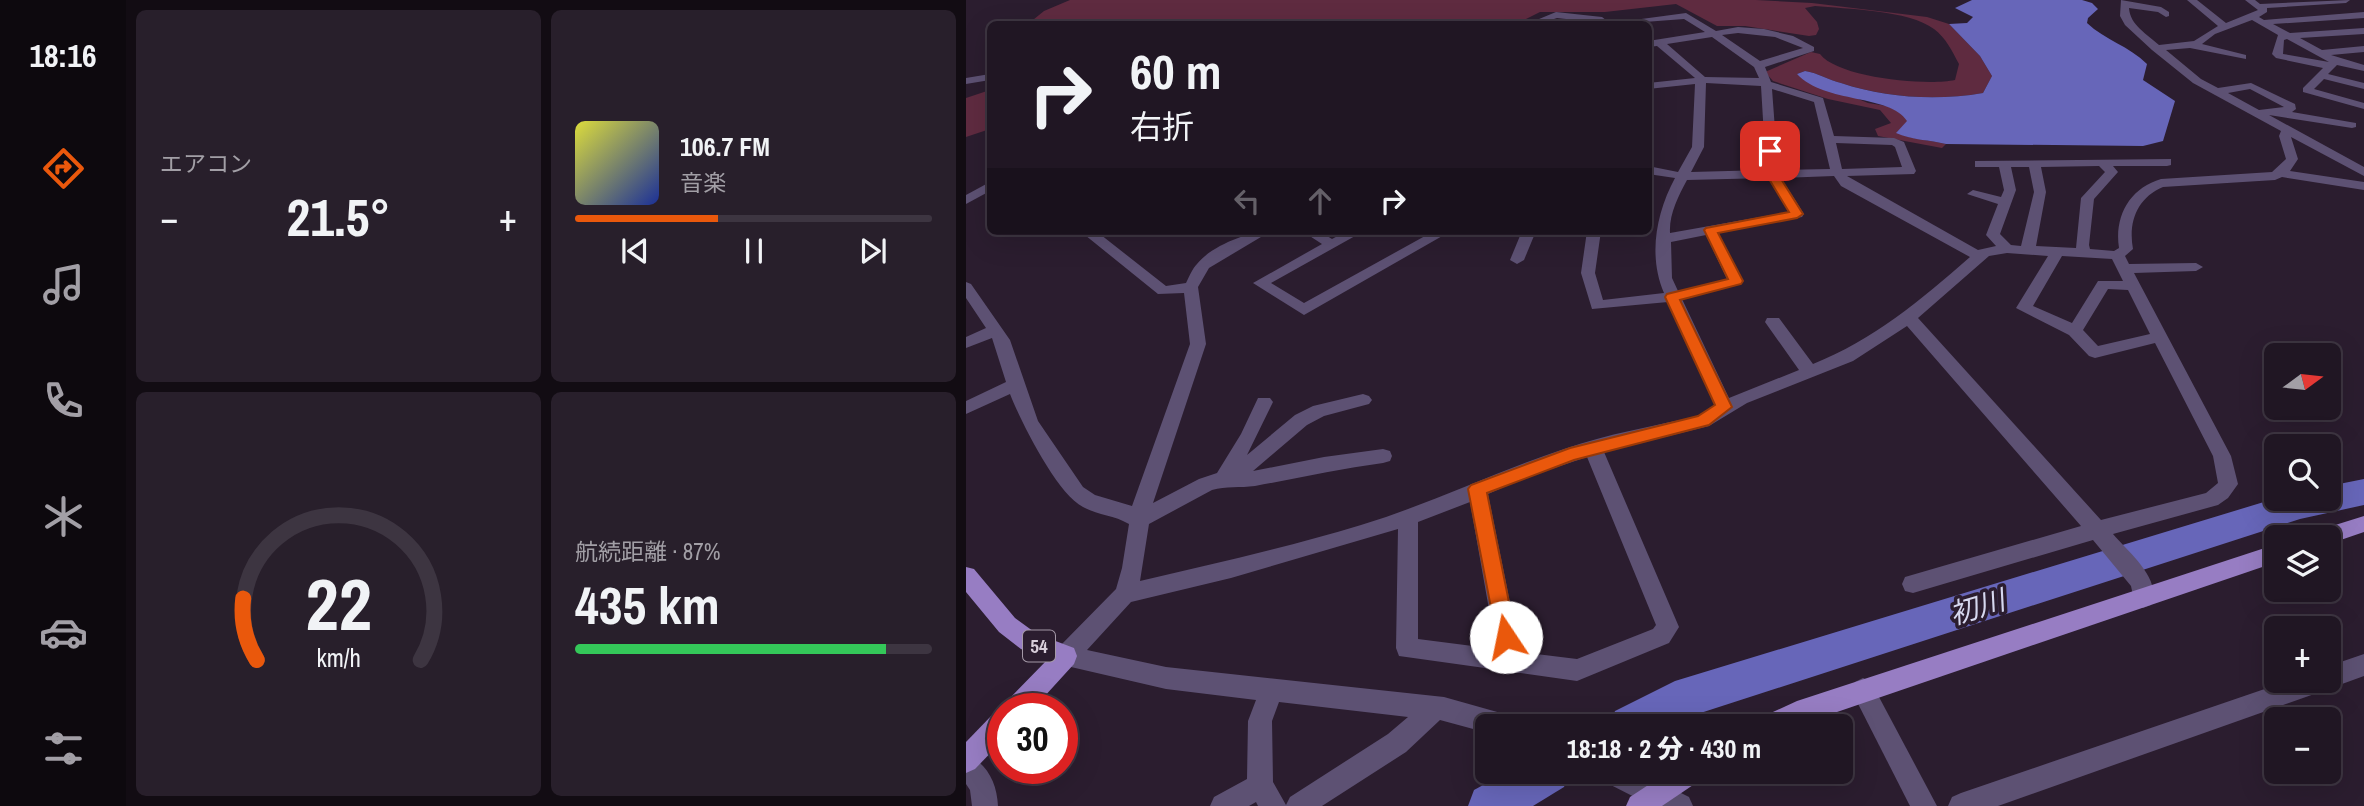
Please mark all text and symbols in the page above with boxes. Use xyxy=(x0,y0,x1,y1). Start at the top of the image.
text: 18:16 xyxy=(29,34,97,77)
text: 60 m xyxy=(1130,38,1222,104)
icon: right xyxy=(1015,49,1106,140)
text: 右折 xyxy=(1130,105,1194,148)
pin xyxy=(1740,121,1800,181)
text: 106.7 FM xyxy=(680,129,770,164)
icon: arrive xyxy=(1751,132,1789,170)
icon: directions xyxy=(39,144,88,193)
text: エアコン xyxy=(160,148,252,179)
text: 音楽 xyxy=(680,167,726,198)
text: 21.5° xyxy=(287,182,390,252)
icon: left xyxy=(1228,182,1266,220)
icon: ahead xyxy=(1301,182,1339,220)
icon: right xyxy=(1374,182,1412,220)
text: − xyxy=(160,192,178,243)
text: + xyxy=(499,192,517,243)
icon: previous xyxy=(616,232,654,270)
icon: pause xyxy=(735,232,773,270)
icon: next xyxy=(854,232,892,270)
icon: music xyxy=(39,260,88,309)
north arrow xyxy=(2264,343,2342,420)
map controls xyxy=(2264,343,2341,784)
icon: phone xyxy=(39,376,88,425)
button: search xyxy=(2264,434,2341,511)
icon: climate xyxy=(39,492,88,541)
button: layers xyxy=(2264,525,2341,602)
text: 航続距離 · 87% xyxy=(575,536,720,567)
text: 22 xyxy=(305,555,372,653)
text: 435 km xyxy=(575,570,720,640)
water label: 初川 xyxy=(1945,580,2012,633)
position arrow xyxy=(1469,600,1543,674)
icon: car xyxy=(39,608,88,657)
button: + xyxy=(2264,616,2341,693)
road number: 54 xyxy=(1023,631,1055,662)
text: km/h xyxy=(316,641,361,675)
speed limit sign: 30 xyxy=(987,693,1078,784)
button: − xyxy=(2264,707,2341,784)
icon: filters xyxy=(39,724,88,773)
text: 18:18 · 2 分 · 430 m xyxy=(1567,731,1761,766)

